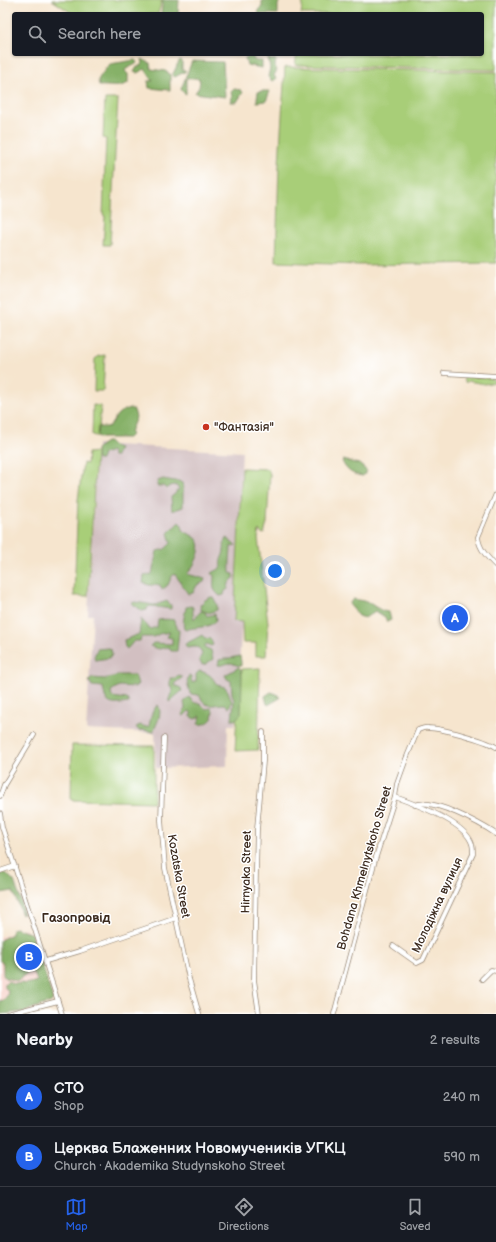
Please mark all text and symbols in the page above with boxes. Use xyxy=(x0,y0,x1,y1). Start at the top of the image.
search box xyxy=(12,12,484,56)
icon: search xyxy=(26,23,48,45)
text: Search here xyxy=(58,25,141,44)
place label: "Фантазія" xyxy=(214,420,274,435)
marker: "Фантазія" xyxy=(201,422,211,432)
your location xyxy=(265,561,285,581)
pin: A xyxy=(442,603,468,633)
street label: Bohdana Khmelnytskoho Street xyxy=(334,784,395,952)
street label: Hirnyaka Street xyxy=(238,830,255,914)
street label: Kozatska Street xyxy=(164,833,193,919)
street label: Молодіжна вулиця xyxy=(409,855,466,955)
district label: Газопровід xyxy=(42,910,111,926)
pin: B xyxy=(16,942,42,972)
text: Nearby xyxy=(16,1030,73,1050)
text: 2 results xyxy=(430,1032,480,1048)
text: СТО xyxy=(54,1079,84,1098)
text: A xyxy=(25,1089,33,1105)
text: 240 m xyxy=(443,1089,480,1105)
text: Shop xyxy=(54,1098,84,1114)
text: Церква Блаженних Новомучеників УГКЦ xyxy=(54,1139,346,1158)
text: B xyxy=(24,1149,34,1165)
text: 590 m xyxy=(443,1149,480,1165)
text: Church · Akademika Studynskoho Street xyxy=(54,1158,285,1174)
tab: Map xyxy=(65,1196,88,1233)
tab: Directions xyxy=(218,1196,269,1233)
tab: Saved xyxy=(400,1196,431,1233)

